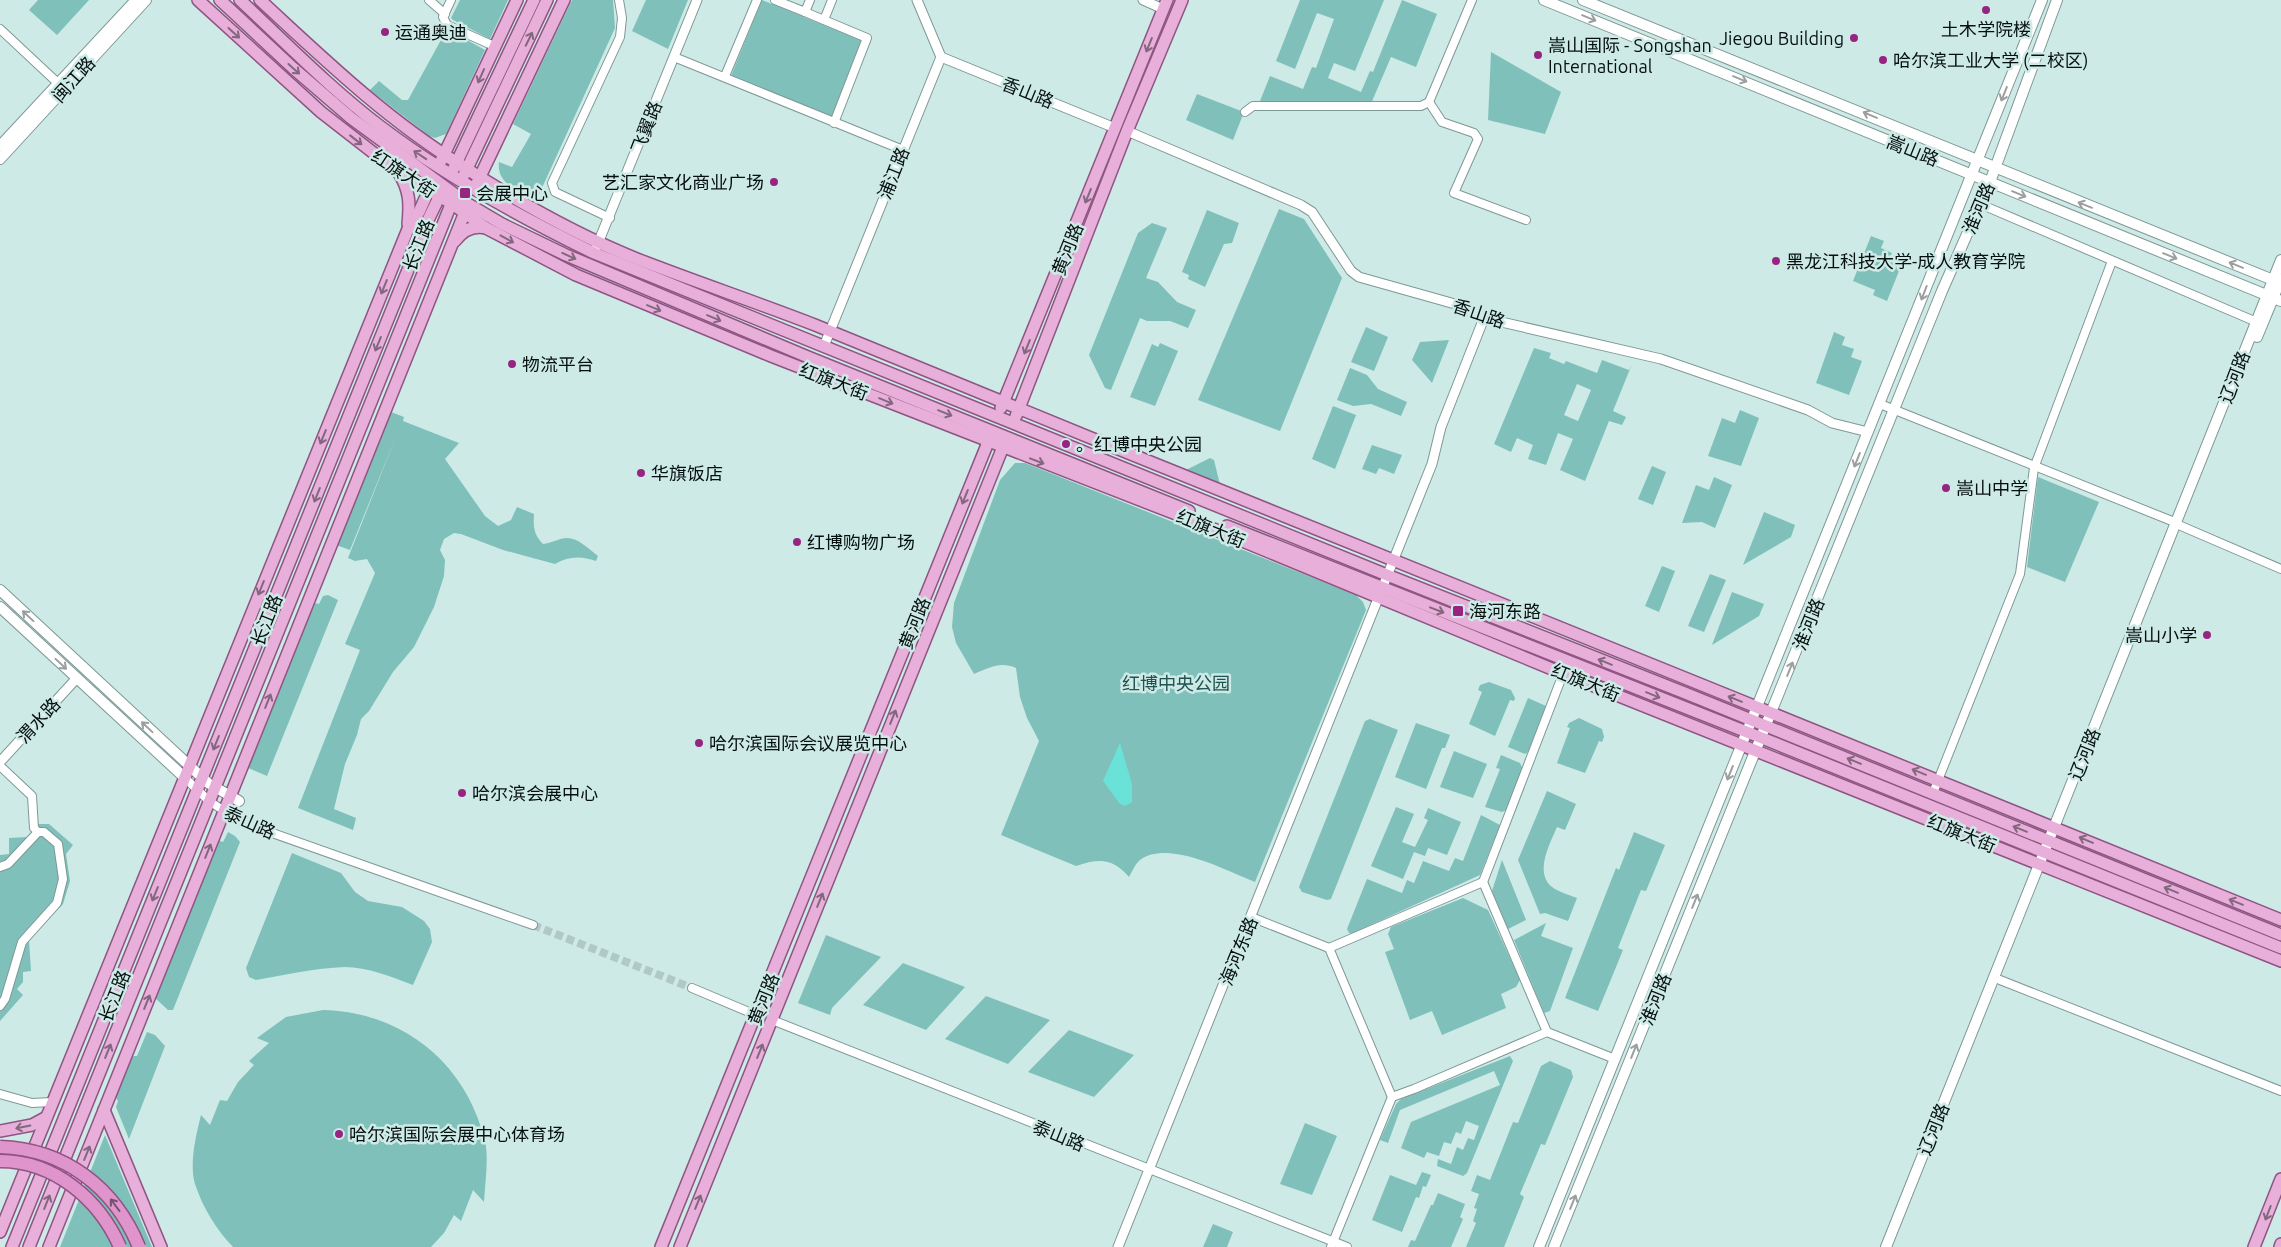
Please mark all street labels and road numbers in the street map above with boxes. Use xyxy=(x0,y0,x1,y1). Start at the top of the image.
street label: 闽江路 xyxy=(48,52,98,106)
street label: 香山路 xyxy=(999,73,1057,111)
street label: 飞翼路 xyxy=(627,98,665,156)
street label: 嵩山路 xyxy=(1884,131,1942,169)
street label: 浦江路 xyxy=(874,144,912,202)
street label: 红旗大街 xyxy=(368,145,440,201)
street label: 淮河路 xyxy=(1958,179,1998,237)
street label: 长江路 xyxy=(399,216,437,274)
street label: 黄河路 xyxy=(1048,220,1086,278)
street label: 香山路 xyxy=(1450,295,1508,331)
street label: 辽河路 xyxy=(2215,348,2253,406)
street label: 红旗大街 xyxy=(797,359,871,403)
street label: 红旗大街 xyxy=(1174,505,1248,551)
street label: 长江路 xyxy=(247,591,285,649)
street label: 黄河路 xyxy=(895,594,933,652)
street label: 淮河路 xyxy=(1789,595,1827,653)
street label: 红旗大街 xyxy=(1549,659,1623,705)
street label: 渭水路 xyxy=(12,693,64,747)
street label: 辽河路 xyxy=(2065,725,2103,783)
street label: 泰山路 xyxy=(221,802,279,842)
street label: 红旗大街 xyxy=(1925,810,1999,856)
street label: 海河东路 xyxy=(1215,914,1261,988)
street label: 长江路 xyxy=(95,967,133,1025)
street label: 黄河路 xyxy=(744,970,782,1028)
street label: 淮河路 xyxy=(1636,970,1674,1028)
street label: 辽河路 xyxy=(1914,1100,1952,1158)
street label: 泰山路 xyxy=(1030,1116,1088,1154)

